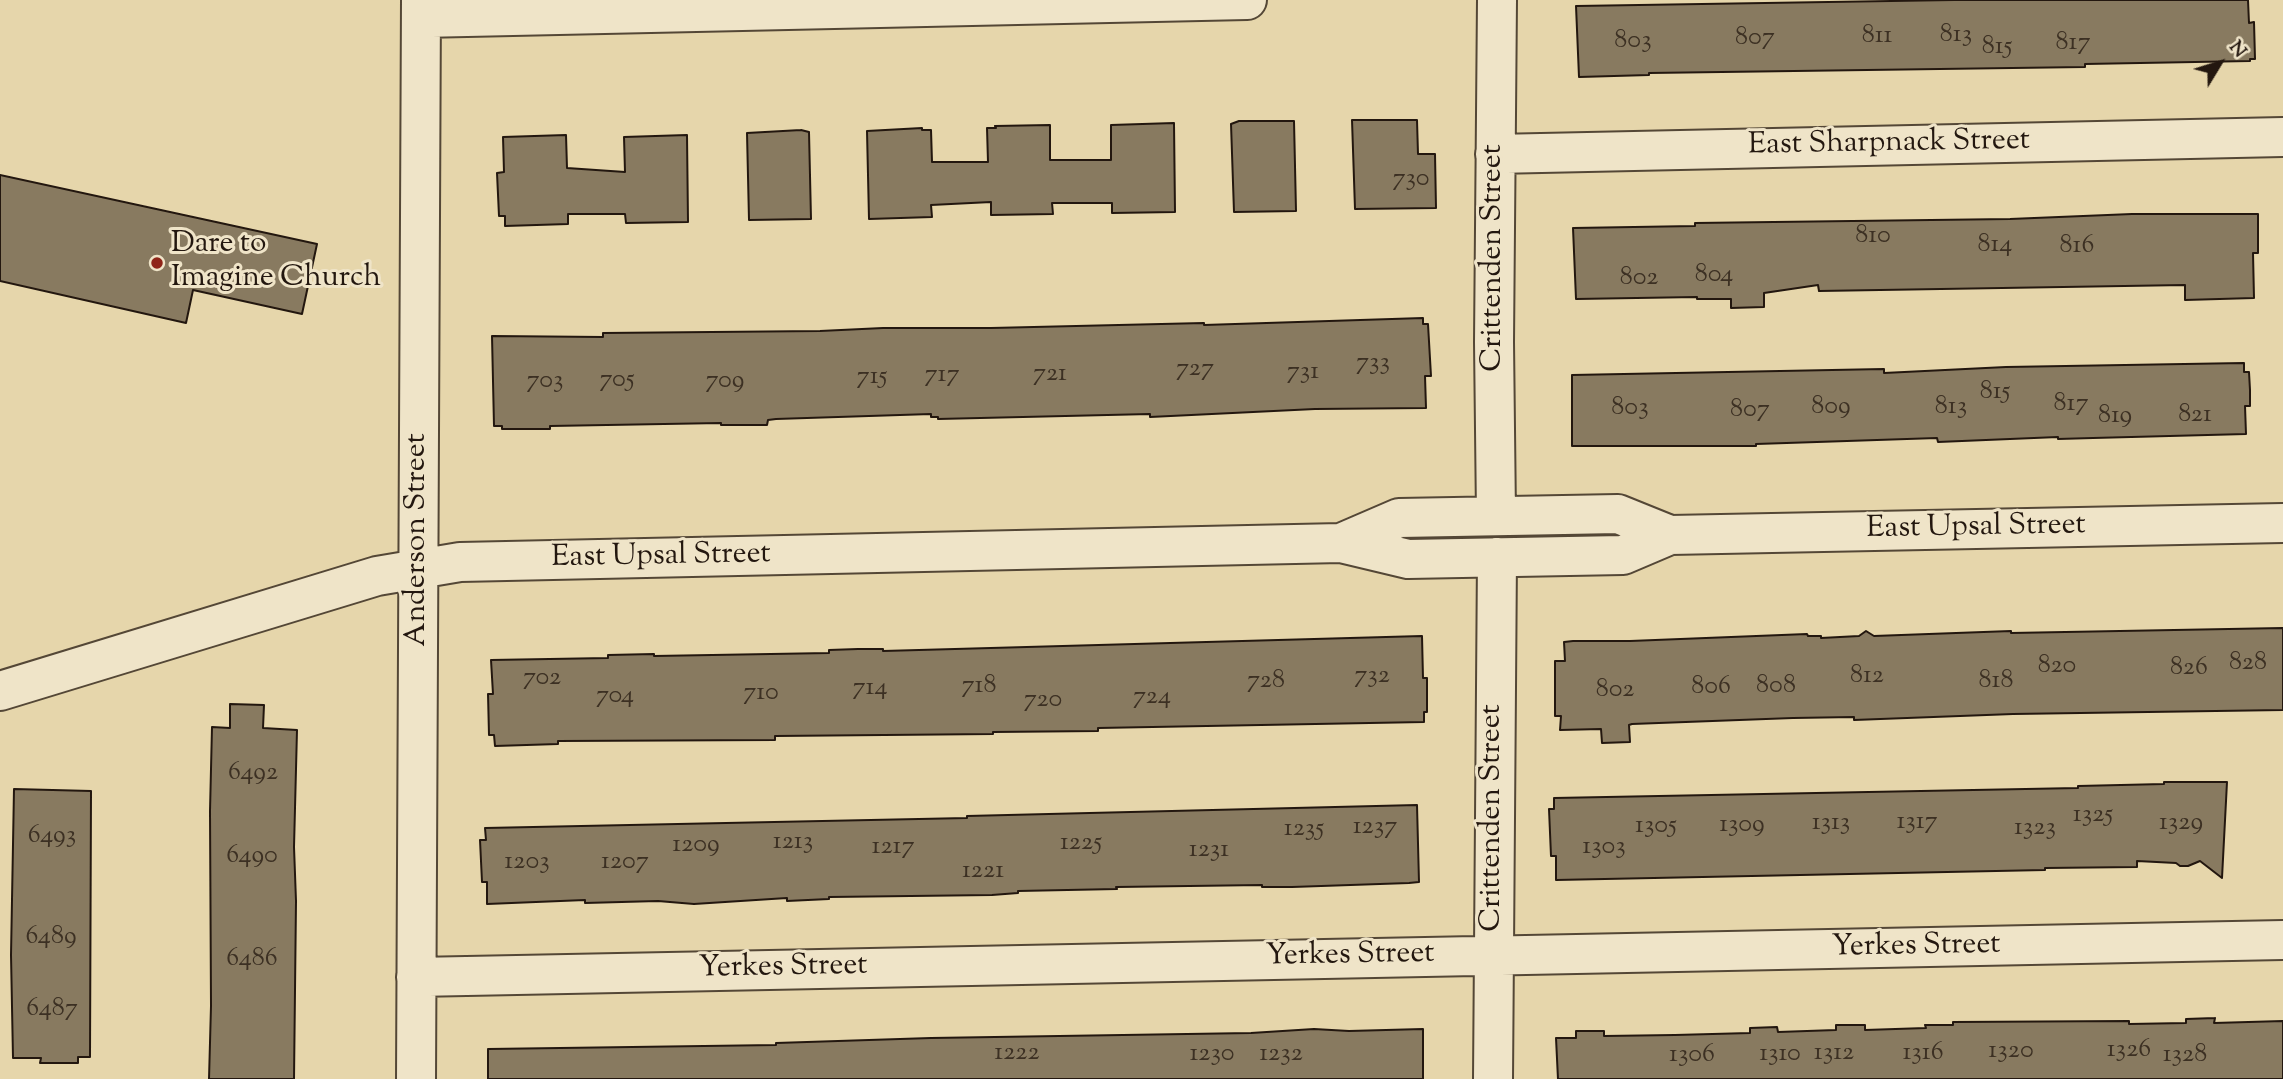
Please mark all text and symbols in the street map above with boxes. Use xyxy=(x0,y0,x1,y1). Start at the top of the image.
house number: 813 xyxy=(1940,21,1972,53)
house number: 811 xyxy=(1862,22,1892,54)
house number: 807 xyxy=(1735,24,1775,56)
house number: 803 xyxy=(1614,27,1652,59)
north arrow xyxy=(2185,28,2255,98)
house number: 817 xyxy=(2056,29,2090,61)
house number: 815 xyxy=(1982,33,2012,65)
text: N xyxy=(2222,35,2252,64)
street label: East Sharpnack Street xyxy=(1748,125,2030,165)
street label: Crittenden Street xyxy=(1477,144,1513,372)
house number: 730 xyxy=(1392,165,1430,197)
house number: 810 xyxy=(1855,222,1891,254)
place label: Dare to Imagine Church xyxy=(171,228,381,298)
house number: 814 xyxy=(1978,231,2012,263)
house number: 816 xyxy=(2060,232,2094,264)
marker: Dare to Imagine Church xyxy=(149,255,165,271)
house number: 804 xyxy=(1695,261,1733,293)
house number: 802 xyxy=(1620,264,1658,296)
house number: 733 xyxy=(1356,349,1390,381)
house number: 727 xyxy=(1176,355,1214,387)
house number: 731 xyxy=(1287,358,1319,390)
house number: 721 xyxy=(1033,360,1067,392)
house number: 717 xyxy=(925,361,959,393)
house number: 715 xyxy=(857,363,887,395)
house number: 705 xyxy=(599,366,635,398)
house number: 703 xyxy=(527,367,563,399)
house number: 709 xyxy=(706,367,744,399)
house number: 815 xyxy=(1980,378,2010,410)
house number: 817 xyxy=(2054,390,2088,422)
house number: 809 xyxy=(1811,393,1851,425)
house number: 813 xyxy=(1935,393,1967,425)
house number: 803 xyxy=(1611,394,1649,426)
house number: 807 xyxy=(1730,396,1770,428)
house number: 821 xyxy=(2178,401,2212,433)
house number: 819 xyxy=(2098,402,2132,434)
street label: Anderson Street xyxy=(401,433,437,647)
street label: East Upsal Street xyxy=(1866,509,2086,549)
street label: East Upsal Street xyxy=(551,538,771,578)
house number: 828 xyxy=(2229,649,2267,681)
house number: 820 xyxy=(2038,652,2076,684)
house number: 826 xyxy=(2170,654,2208,686)
house number: 732 xyxy=(1354,662,1390,694)
house number: 812 xyxy=(1850,662,1884,694)
house number: 702 xyxy=(523,664,561,696)
house number: 728 xyxy=(1247,667,1285,699)
house number: 818 xyxy=(1979,667,2013,699)
house number: 718 xyxy=(962,672,996,704)
house number: 808 xyxy=(1756,672,1796,704)
house number: 806 xyxy=(1691,673,1731,705)
house number: 714 xyxy=(853,674,887,706)
house number: 802 xyxy=(1596,676,1634,708)
house number: 710 xyxy=(743,679,779,711)
house number: 704 xyxy=(596,682,634,714)
house number: 724 xyxy=(1133,683,1171,715)
house number: 720 xyxy=(1024,686,1062,718)
street label: Crittenden Street xyxy=(1476,704,1512,932)
house number: 6492 xyxy=(228,759,278,791)
house number: 1325 xyxy=(2073,801,2113,833)
house number: 1317 xyxy=(1896,808,1938,840)
house number: 1313 xyxy=(1812,809,1850,841)
house number: 1329 xyxy=(2159,809,2203,841)
house number: 1309 xyxy=(1719,811,1765,843)
house number: 1305 xyxy=(1635,812,1677,844)
house number: 1237 xyxy=(1353,813,1397,845)
house number: 1323 xyxy=(2014,814,2056,846)
house number: 1235 xyxy=(1284,815,1324,847)
house number: 6493 xyxy=(28,822,76,854)
house number: 1213 xyxy=(773,828,813,860)
house number: 1225 xyxy=(1060,829,1102,861)
house number: 1209 xyxy=(672,831,720,863)
house number: 1217 xyxy=(872,833,914,865)
house number: 1303 xyxy=(1582,833,1626,865)
house number: 1231 xyxy=(1189,836,1229,868)
house number: 6490 xyxy=(226,842,278,874)
house number: 1203 xyxy=(504,848,550,880)
house number: 1207 xyxy=(601,848,649,880)
house number: 1221 xyxy=(962,857,1004,889)
house number: 6489 xyxy=(25,923,77,955)
street label: Yerkes Street xyxy=(1831,929,2001,967)
street label: Yerkes Street xyxy=(1265,938,1435,976)
house number: 6486 xyxy=(226,945,278,977)
street label: Yerkes Street xyxy=(698,950,868,988)
house number: 6487 xyxy=(26,995,78,1027)
house number: 1326 xyxy=(2107,1036,2151,1068)
house number: 1320 xyxy=(1988,1037,2034,1069)
house number: 1222 xyxy=(994,1039,1040,1071)
house number: 1312 xyxy=(1814,1039,1854,1071)
house number: 1316 xyxy=(1902,1039,1944,1071)
house number: 1230 xyxy=(1189,1040,1235,1072)
house number: 1232 xyxy=(1259,1040,1303,1072)
house number: 1310 xyxy=(1759,1040,1801,1072)
house number: 1306 xyxy=(1669,1041,1715,1073)
house number: 1328 xyxy=(2163,1041,2207,1073)

